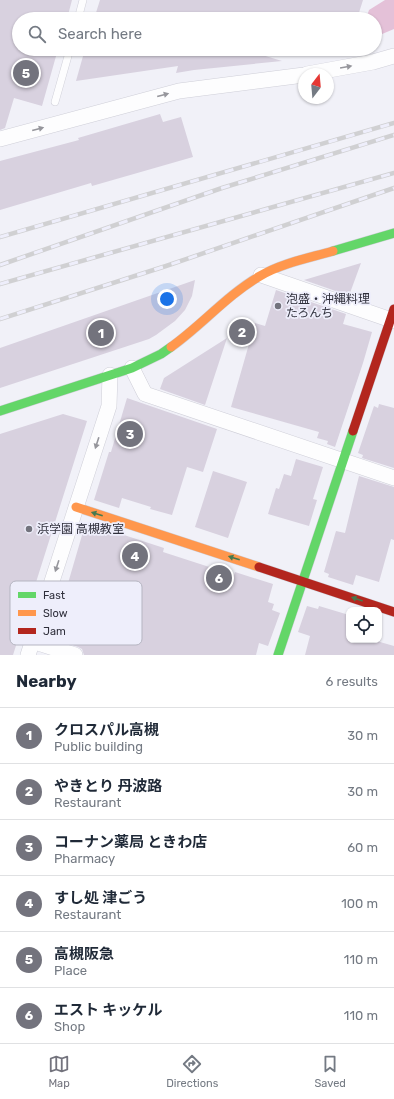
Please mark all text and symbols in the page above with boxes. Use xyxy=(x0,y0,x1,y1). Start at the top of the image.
search box xyxy=(12,12,382,56)
icon: search xyxy=(26,23,48,45)
text: Search here xyxy=(58,25,142,43)
pin: 5 xyxy=(13,58,39,88)
one-way arrow xyxy=(340,64,352,70)
north arrow xyxy=(298,68,334,104)
one-way arrow xyxy=(157,92,169,98)
one-way arrow xyxy=(32,126,44,132)
your location xyxy=(157,289,177,309)
place label: 泡盛・沖縄料理 たろんち xyxy=(286,292,370,320)
marker: 泡盛・沖縄料理 たろんち xyxy=(273,301,283,311)
pin: 2 xyxy=(229,317,255,347)
pin: 1 xyxy=(88,318,114,348)
pin: 3 xyxy=(117,419,143,449)
one-way arrow xyxy=(94,437,100,449)
one-way arrow xyxy=(90,511,102,517)
place label: 浜学園 高槻教室 xyxy=(37,522,124,536)
marker: 浜学園 高槻教室 xyxy=(24,524,34,534)
pin: 4 xyxy=(122,541,148,571)
one-way arrow xyxy=(227,555,239,561)
one-way arrow xyxy=(54,561,60,573)
pin: 6 xyxy=(206,563,232,593)
legend xyxy=(10,581,142,645)
text: Fast xyxy=(43,589,66,602)
one-way arrow xyxy=(351,596,363,602)
text: Slow xyxy=(43,607,68,620)
map controls xyxy=(346,607,382,643)
button: locate xyxy=(346,607,382,643)
text: Jam xyxy=(43,625,66,638)
text: Nearby xyxy=(16,671,77,691)
text: 6 results xyxy=(326,674,378,689)
text: クロスパル高槻 xyxy=(54,721,159,739)
text: 1 xyxy=(26,728,32,743)
text: 30 m xyxy=(347,728,378,743)
text: Public building xyxy=(54,739,143,754)
text: やきとり 丹波路 xyxy=(54,777,162,795)
text: 2 xyxy=(25,784,33,799)
text: 30 m xyxy=(347,784,378,799)
text: Restaurant xyxy=(54,795,121,810)
text: コーナン薬局 ときわ店 xyxy=(54,833,207,851)
text: 3 xyxy=(25,840,33,855)
text: 60 m xyxy=(347,840,378,855)
text: Pharmacy xyxy=(54,851,115,866)
text: すし処 津ごう xyxy=(54,889,147,907)
text: 4 xyxy=(25,896,33,911)
text: 100 m xyxy=(341,896,378,911)
text: Restaurant xyxy=(54,907,121,922)
text: 高槻阪急 xyxy=(54,945,114,963)
text: 5 xyxy=(25,952,33,967)
text: 110 m xyxy=(344,952,378,967)
text: Place xyxy=(54,963,87,978)
text: エスト キッケル xyxy=(54,1001,162,1019)
text: 6 xyxy=(25,1008,33,1023)
text: 110 m xyxy=(344,1008,378,1023)
text: Shop xyxy=(54,1019,85,1034)
tab: Map xyxy=(48,1053,70,1090)
tab: Directions xyxy=(166,1053,218,1090)
tab: Saved xyxy=(315,1053,346,1090)

